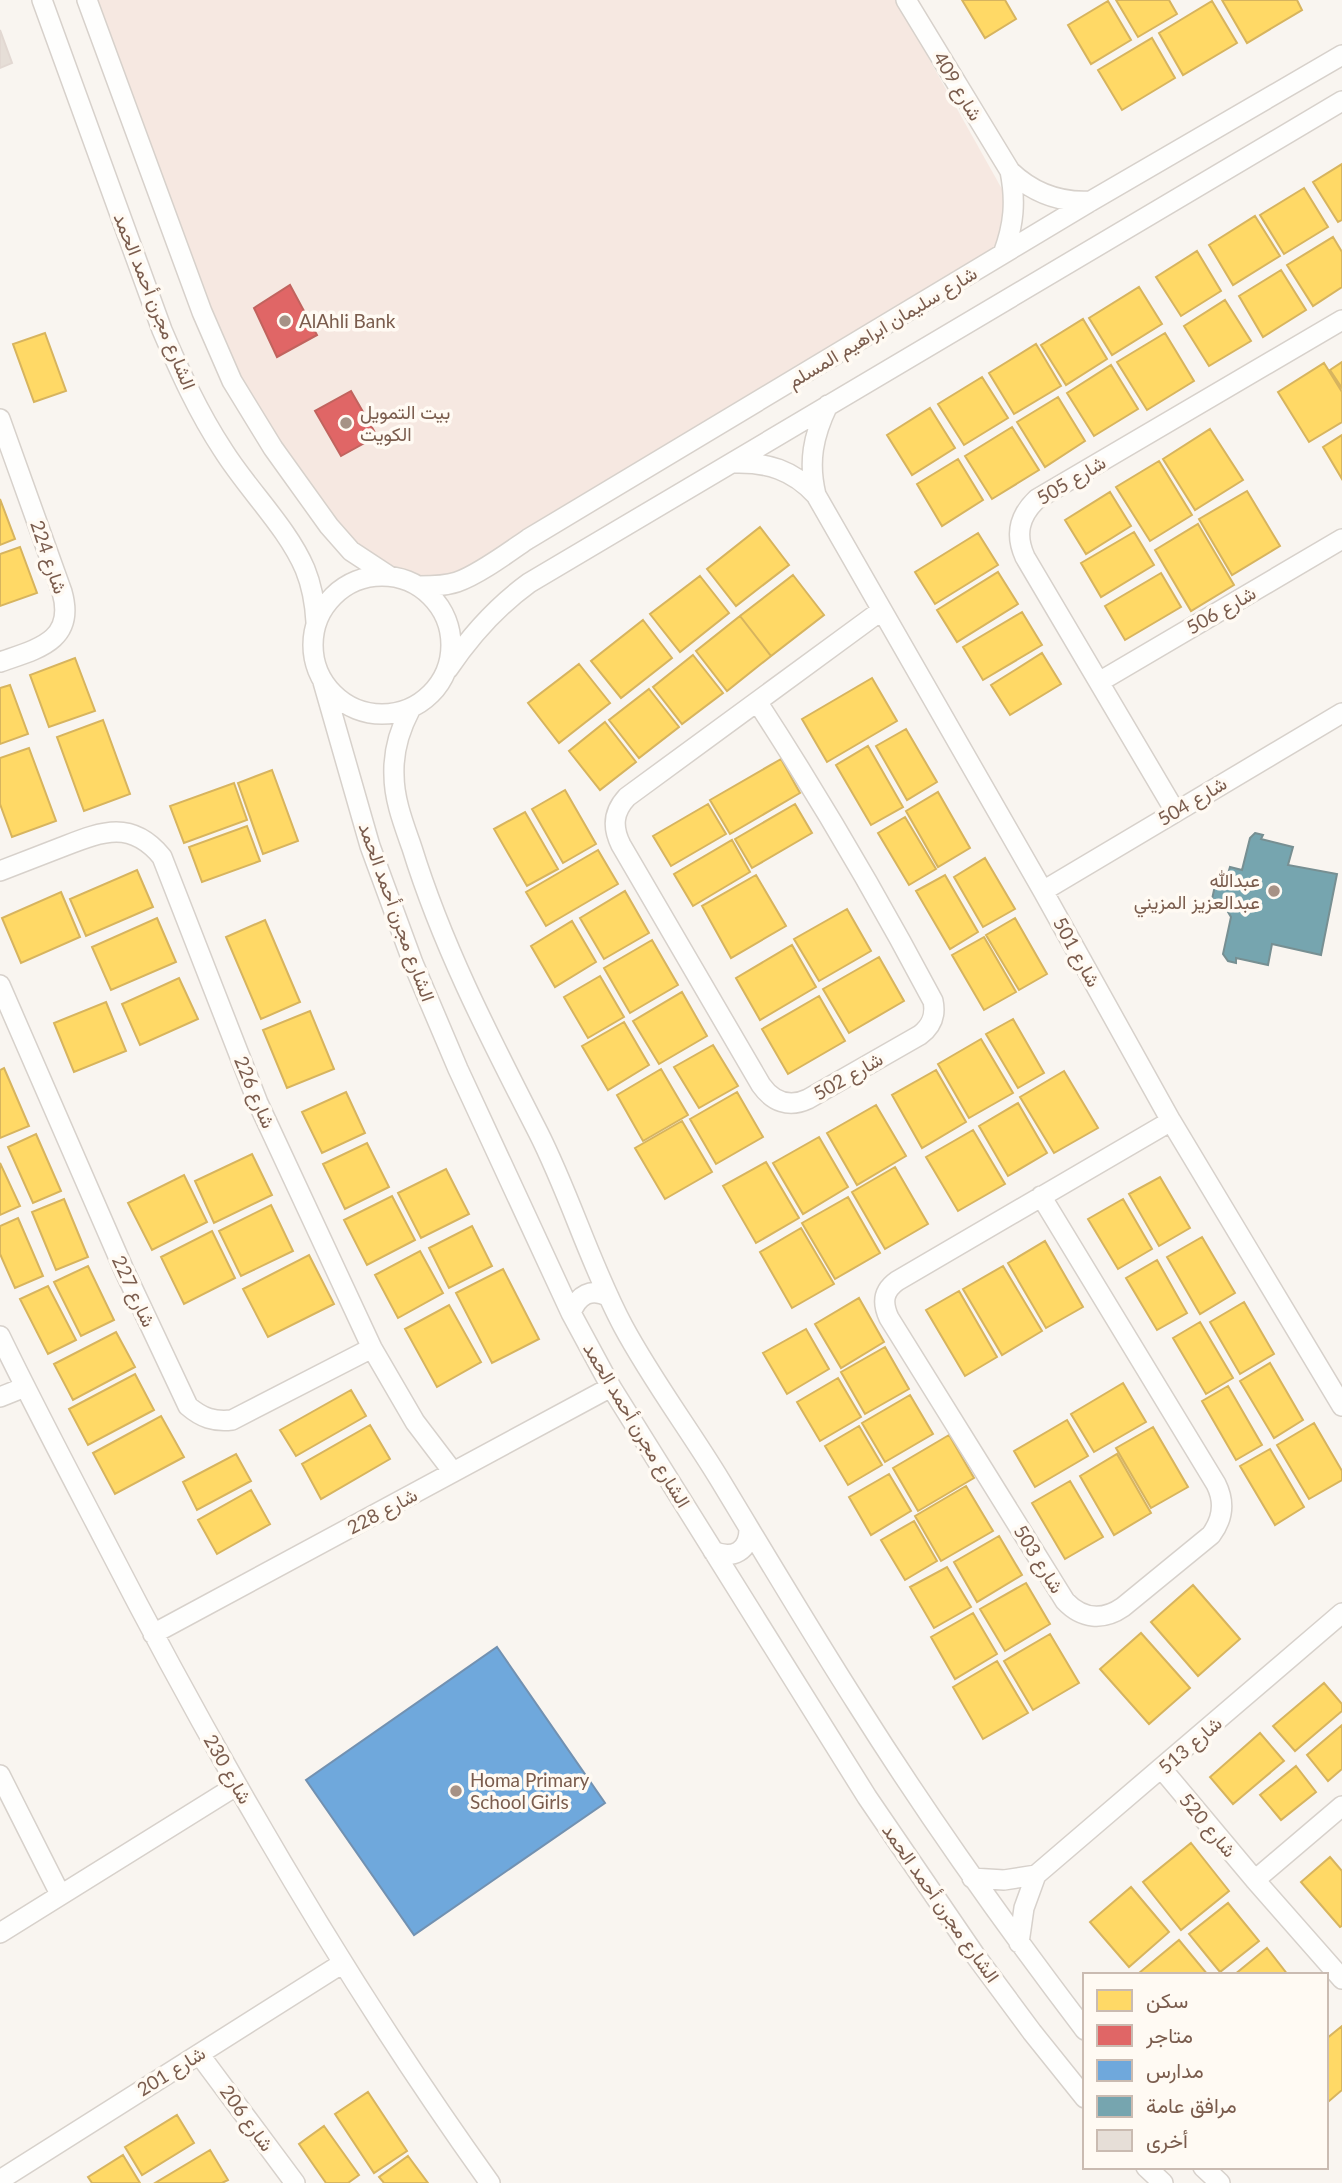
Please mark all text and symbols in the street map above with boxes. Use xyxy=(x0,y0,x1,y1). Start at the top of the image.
street label: شارع 409 xyxy=(927,47,988,125)
street label: الشارع مجرن أحمد الحمد xyxy=(108,209,201,393)
street label: شارع سليمان ابراهيم المسلم xyxy=(783,261,982,394)
place label: AlAhli Bank xyxy=(299,309,396,332)
marker: AlAhli Bank xyxy=(277,313,293,329)
place label: بيت التمويل الكويت xyxy=(360,400,450,446)
marker: بيت التمويل الكويت xyxy=(338,415,354,431)
street label: شارع 505 xyxy=(1032,450,1110,511)
street label: شارع 224 xyxy=(24,517,73,597)
street label: شارع 506 xyxy=(1182,581,1260,640)
street label: شارع 504 xyxy=(1153,771,1231,832)
street label: الشارع مجرن أحمد الحمد xyxy=(353,819,440,1005)
place label: عبدالله عبدالعزيز المزيني xyxy=(1134,868,1260,918)
marker: عبدالله عبدالعزيز المزيني xyxy=(1266,883,1282,899)
street label: شارع 501 xyxy=(1047,913,1106,992)
street label: شارع 502 xyxy=(809,1047,887,1106)
street label: شارع 226 xyxy=(228,1052,281,1132)
street label: شارع 227 xyxy=(106,1251,161,1331)
street label: الشارع مجرن أحمد الحمد xyxy=(577,1338,696,1512)
street label: شارع 228 xyxy=(343,1483,422,1540)
street label: شارع 503 xyxy=(1008,1520,1069,1598)
street label: شارع 513 xyxy=(1153,1711,1227,1780)
street label: شارع 230 xyxy=(198,1730,257,1808)
place label: Homa Primary School Girls xyxy=(470,1768,590,1813)
marker: Homa Primary School Girls xyxy=(448,1783,464,1799)
street label: شارع 520 xyxy=(1174,1788,1242,1863)
street label: الشارع مجرن أحمد الحمد xyxy=(876,1819,1005,1988)
legend xyxy=(1083,1973,1328,2169)
text: سكن xyxy=(1146,1987,1188,2013)
text: متاجر xyxy=(1145,2022,1193,2049)
street label: شارع 201 xyxy=(132,2041,210,2102)
text: مدارس xyxy=(1146,2057,1204,2084)
street label: شارع 206 xyxy=(214,2080,279,2156)
text: مرافق عامة xyxy=(1146,2092,1237,2119)
text: أخرى xyxy=(1146,2127,1188,2154)

